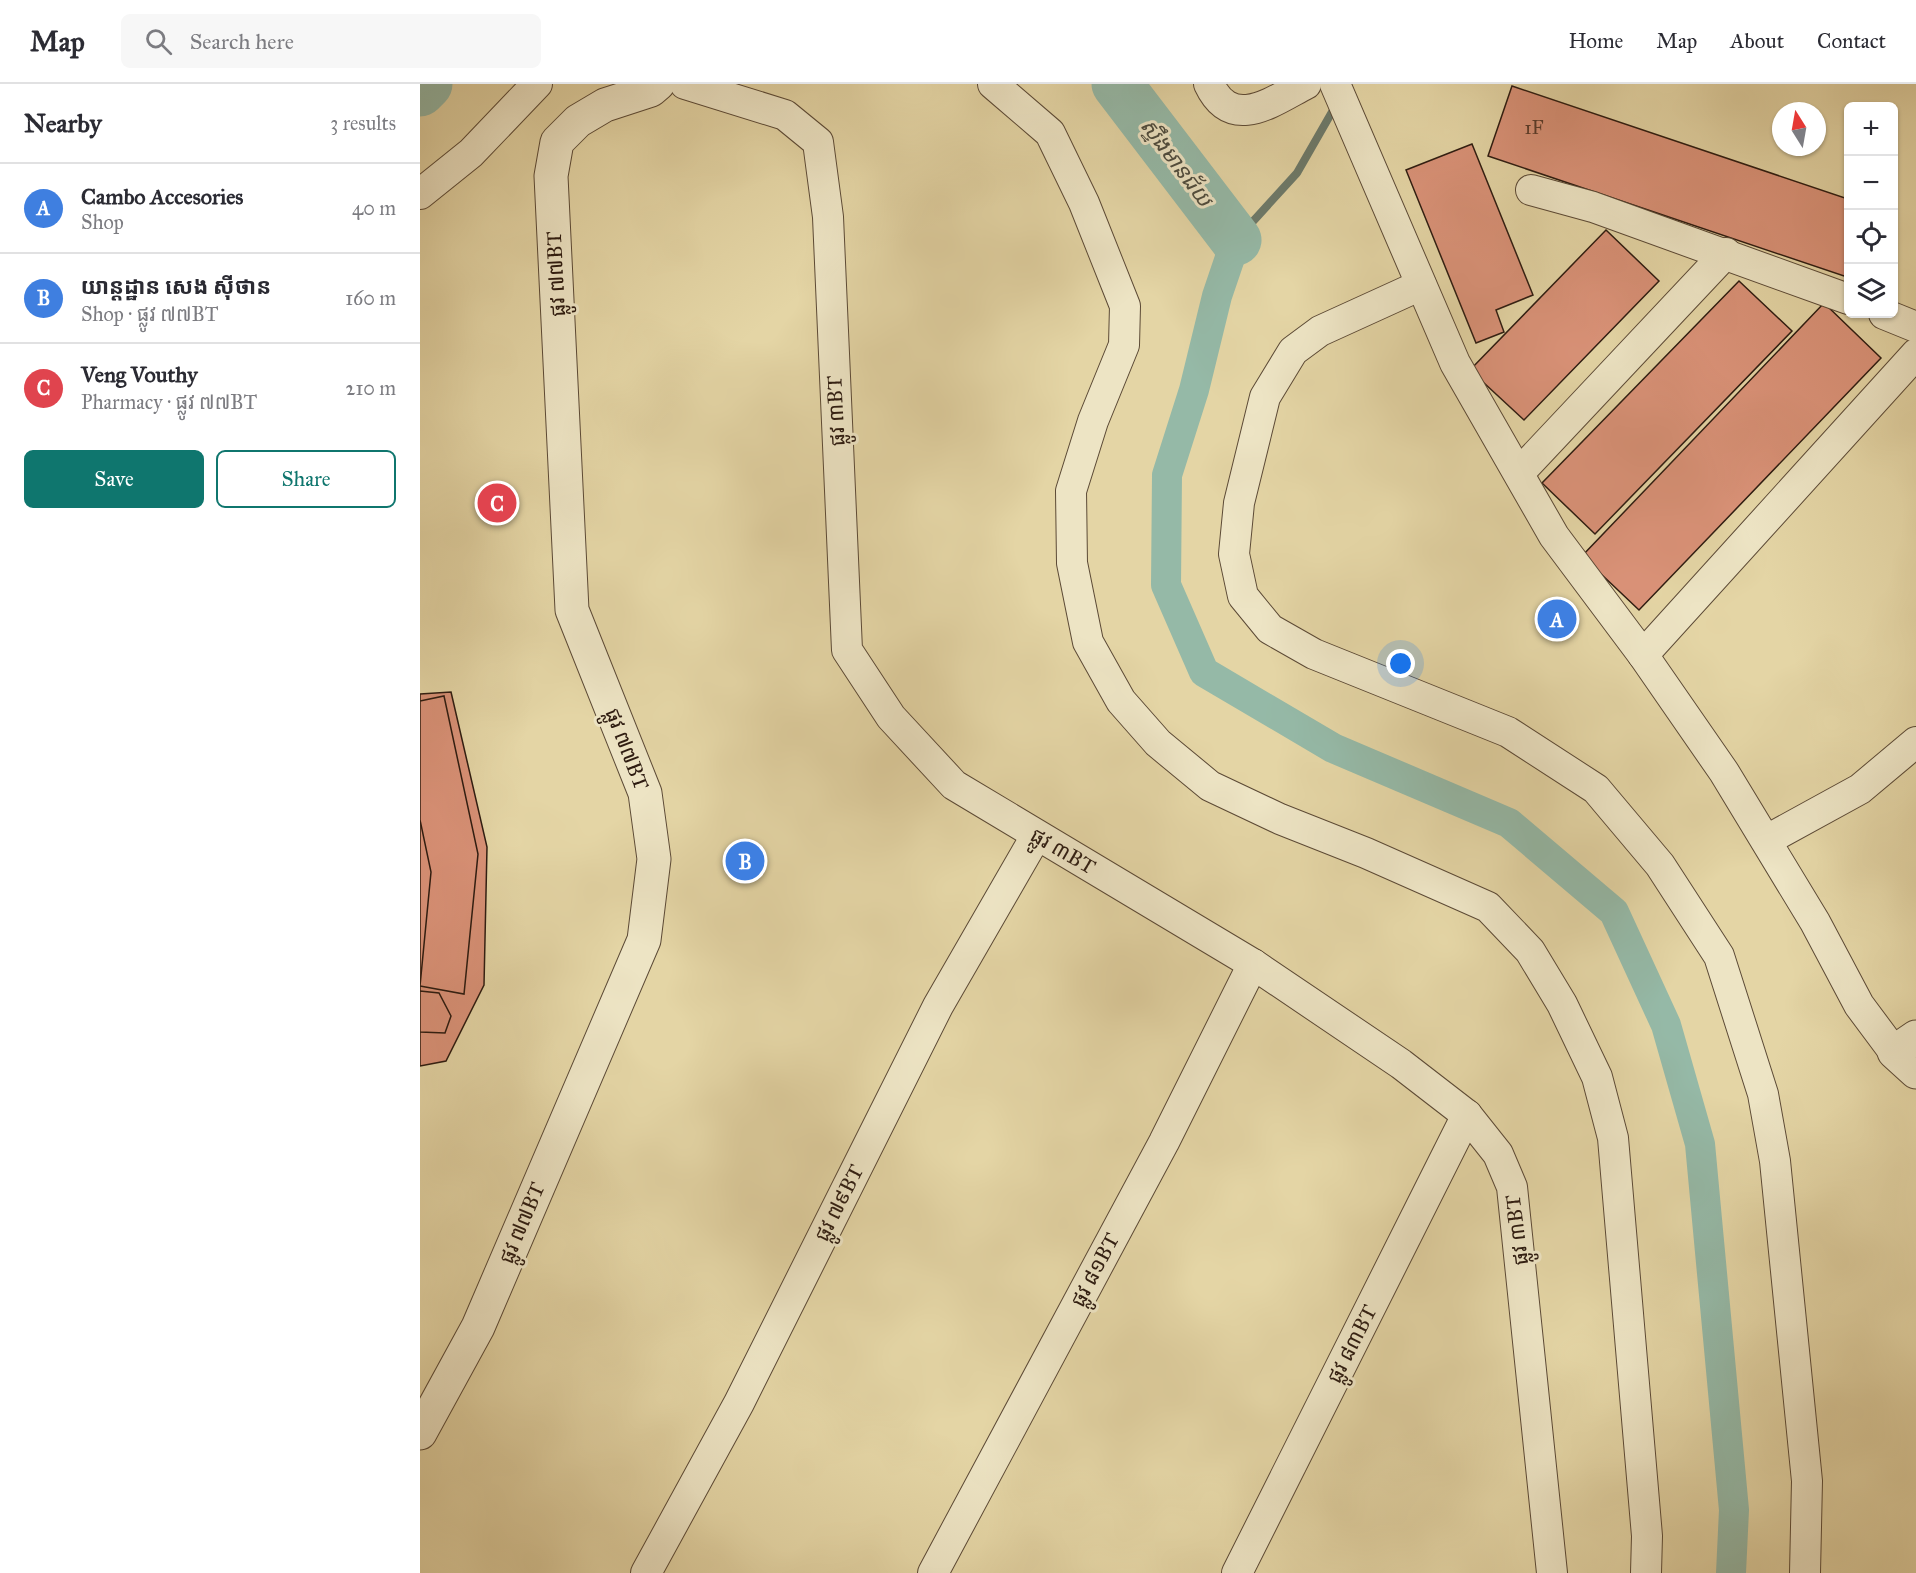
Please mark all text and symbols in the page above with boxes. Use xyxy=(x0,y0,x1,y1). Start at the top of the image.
search box xyxy=(121,14,541,68)
text: Map xyxy=(30,24,85,59)
icon: search xyxy=(142,25,175,58)
text: Search here xyxy=(190,28,294,55)
text: Home xyxy=(1568,28,1623,54)
text: Map xyxy=(1656,28,1697,54)
text: About xyxy=(1730,28,1784,54)
text: Contact xyxy=(1817,28,1886,54)
north arrow xyxy=(1772,102,1826,156)
map controls xyxy=(1844,102,1898,318)
button: + xyxy=(1844,102,1898,156)
text: Nearby xyxy=(24,107,102,139)
text: 3 results xyxy=(330,111,396,135)
water label: ស្ទឹងមានជ័យ xyxy=(1134,113,1220,214)
house number: 1F xyxy=(1525,117,1544,139)
button: − xyxy=(1844,156,1898,210)
text: Cambo Accesories xyxy=(81,183,243,210)
text: A xyxy=(37,196,50,220)
text: 40 m xyxy=(352,196,396,220)
text: Shop xyxy=(81,210,124,234)
button: locate xyxy=(1844,210,1898,264)
street label: ផ្លូវ ៧៧BT xyxy=(541,230,577,318)
button: layers xyxy=(1844,264,1898,318)
text: យាន្ដដ្ឋាន សេង ស៊ីថាន xyxy=(81,273,271,300)
text: B xyxy=(37,286,50,310)
text: 160 m xyxy=(345,286,396,310)
text: Shop · ផ្លូវ ៧៧BT xyxy=(81,302,218,326)
text: Veng Vouthy xyxy=(81,361,197,388)
street label: ផ្លូវ ៣BT xyxy=(821,375,857,447)
text: C xyxy=(37,376,50,400)
text: 210 m xyxy=(346,376,396,400)
text: Pharmacy · ផ្លូវ ៧៧BT xyxy=(81,390,257,414)
button: Save xyxy=(24,450,204,508)
button: Share xyxy=(216,450,396,508)
pin: C xyxy=(478,480,517,526)
pin: A xyxy=(1538,596,1576,642)
your location xyxy=(1386,649,1415,678)
street label: ផ្លូវ ៧៧BT xyxy=(594,704,655,796)
street label: ផ្លូវ ៣BT xyxy=(1023,822,1100,885)
pin: B xyxy=(726,838,764,884)
street label: ផ្លូវ ៧៩BT xyxy=(809,1160,875,1249)
street label: ផ្លូវ ៧៧BT xyxy=(493,1178,556,1270)
street label: ផ្លូវ ៣BT xyxy=(1500,1192,1540,1267)
street label: ផ្លូវ ៨១BT xyxy=(1065,1229,1131,1314)
street label: ផ្លូវ ៨៣BT xyxy=(1321,1300,1388,1390)

